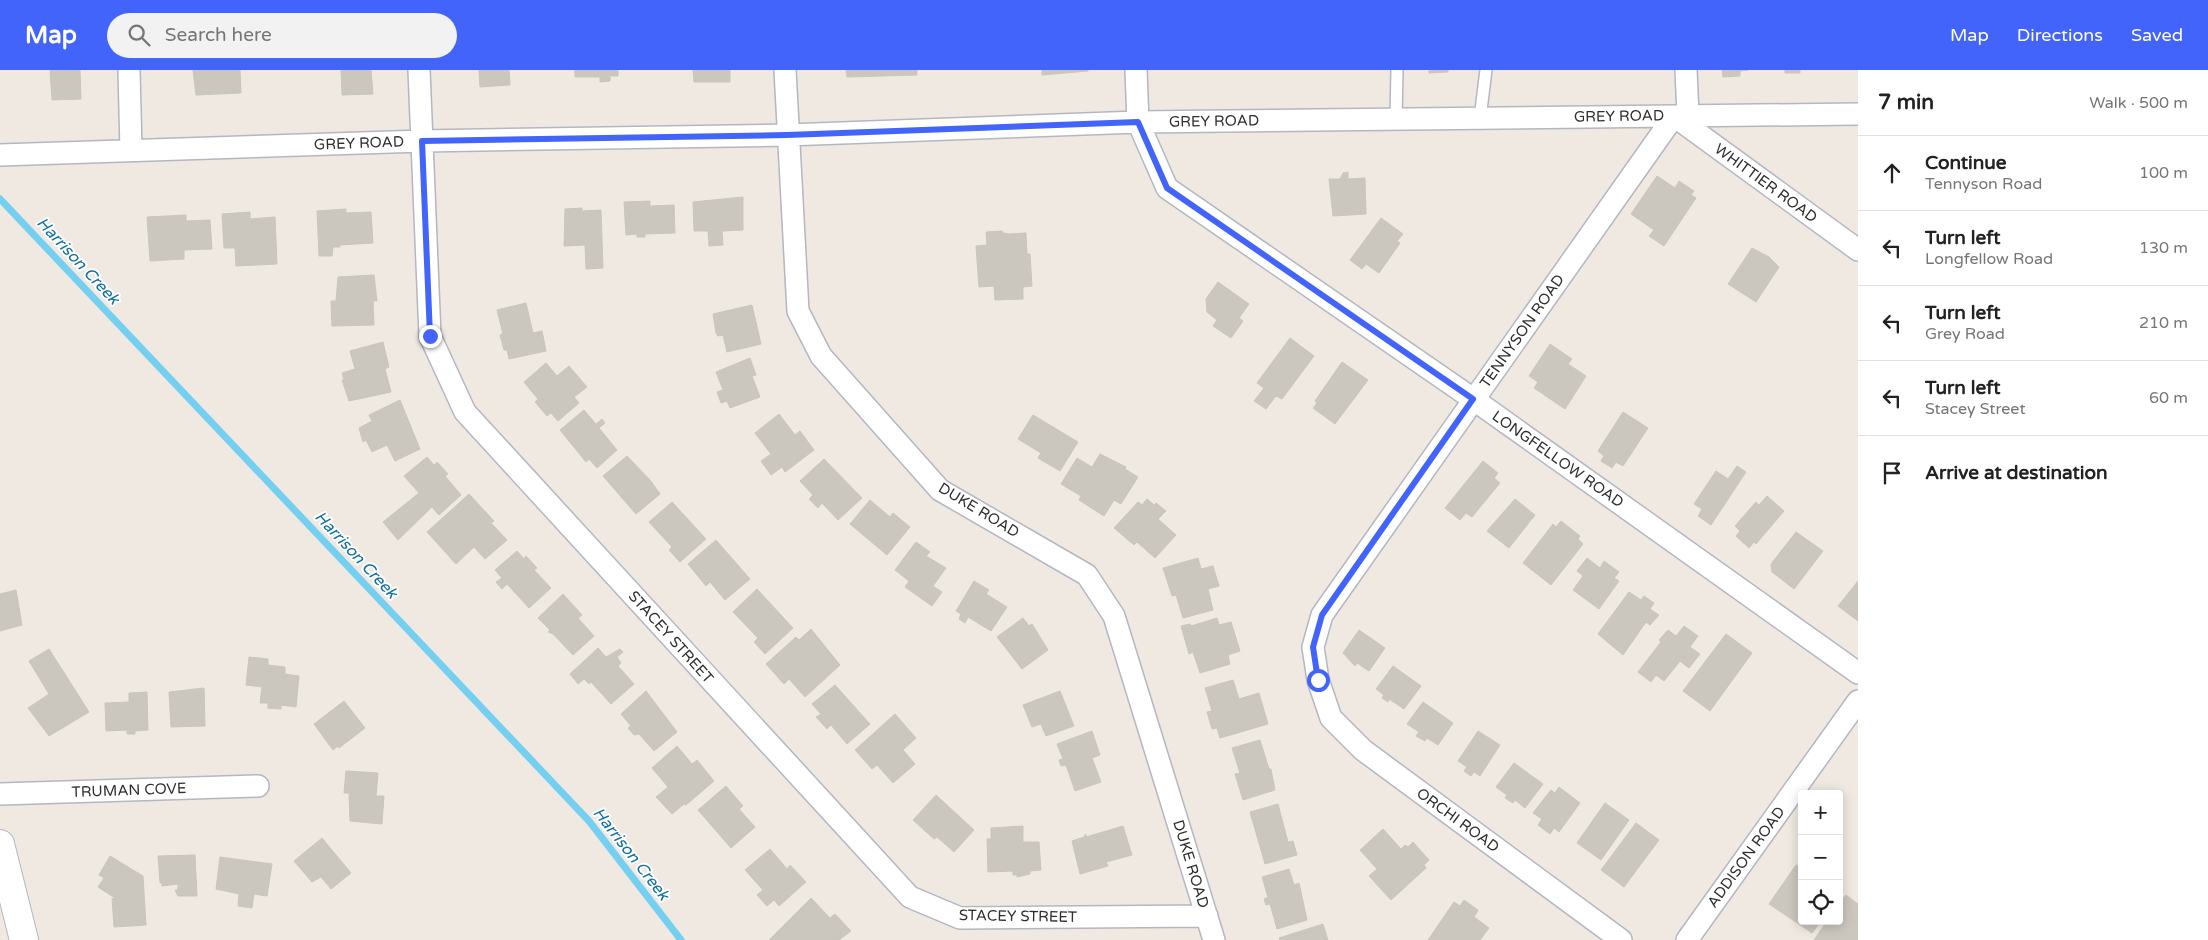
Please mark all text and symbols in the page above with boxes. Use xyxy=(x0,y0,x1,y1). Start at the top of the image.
search box xyxy=(107,13,457,58)
text: Map xyxy=(25,21,77,50)
icon: search xyxy=(125,21,153,49)
text: Search here xyxy=(165,24,272,46)
text: Map xyxy=(1950,24,1989,46)
text: Directions xyxy=(2017,24,2103,46)
text: Saved xyxy=(2131,24,2183,46)
text: 7 min xyxy=(1878,90,1934,115)
text: Walk · 500 m xyxy=(2089,93,2188,113)
street label: GREY ROAD xyxy=(1574,106,1664,126)
street label: GREY ROAD xyxy=(1169,111,1259,131)
street label: GREY ROAD xyxy=(314,132,404,154)
street label: WHITTIER ROAD xyxy=(1711,140,1821,226)
text: Continue xyxy=(1925,152,2007,174)
icon: ahead xyxy=(1878,159,1906,187)
text: 100 m xyxy=(2139,163,2188,183)
text: Tennyson Road xyxy=(1925,174,2042,194)
water label: Harrison Creek xyxy=(32,213,124,310)
text: Turn left xyxy=(1925,227,2001,249)
icon: left xyxy=(1878,234,1906,262)
text: 130 m xyxy=(2139,238,2188,258)
text: Longfellow Road xyxy=(1925,249,2053,269)
street label: TENNYSON ROAD xyxy=(1476,271,1568,391)
text: Turn left xyxy=(1925,302,2001,324)
icon: left xyxy=(1878,309,1906,337)
text: 210 m xyxy=(2139,313,2188,333)
text: Grey Road xyxy=(1925,324,2005,344)
route end xyxy=(419,325,442,348)
text: Turn left xyxy=(1925,377,2001,399)
icon: left xyxy=(1878,384,1906,412)
text: 60 m xyxy=(2149,388,2188,408)
text: Stacey Street xyxy=(1925,399,2026,419)
street label: LONGFELLOW ROAD xyxy=(1489,407,1627,511)
icon: arrive xyxy=(1878,459,1906,487)
text: Arrive at destination xyxy=(1925,462,2108,484)
street label: DUKE ROAD xyxy=(935,479,1023,541)
water label: Harrison Creek xyxy=(310,507,402,604)
street label: STACEY STREET xyxy=(625,587,717,687)
route start xyxy=(1307,669,1330,692)
street label: TRUMAN COVE xyxy=(71,779,187,801)
street label: ORCHI ROAD xyxy=(1413,784,1503,856)
map controls xyxy=(1798,790,1843,925)
button: + xyxy=(1798,790,1843,835)
street label: ADDISON ROAD xyxy=(1703,803,1789,911)
water label: Harrison Creek xyxy=(589,804,674,905)
street label: DUKE ROAD xyxy=(1169,818,1213,910)
button: − xyxy=(1798,835,1843,880)
button: locate xyxy=(1798,880,1843,925)
street label: STACEY STREET xyxy=(959,906,1077,926)

